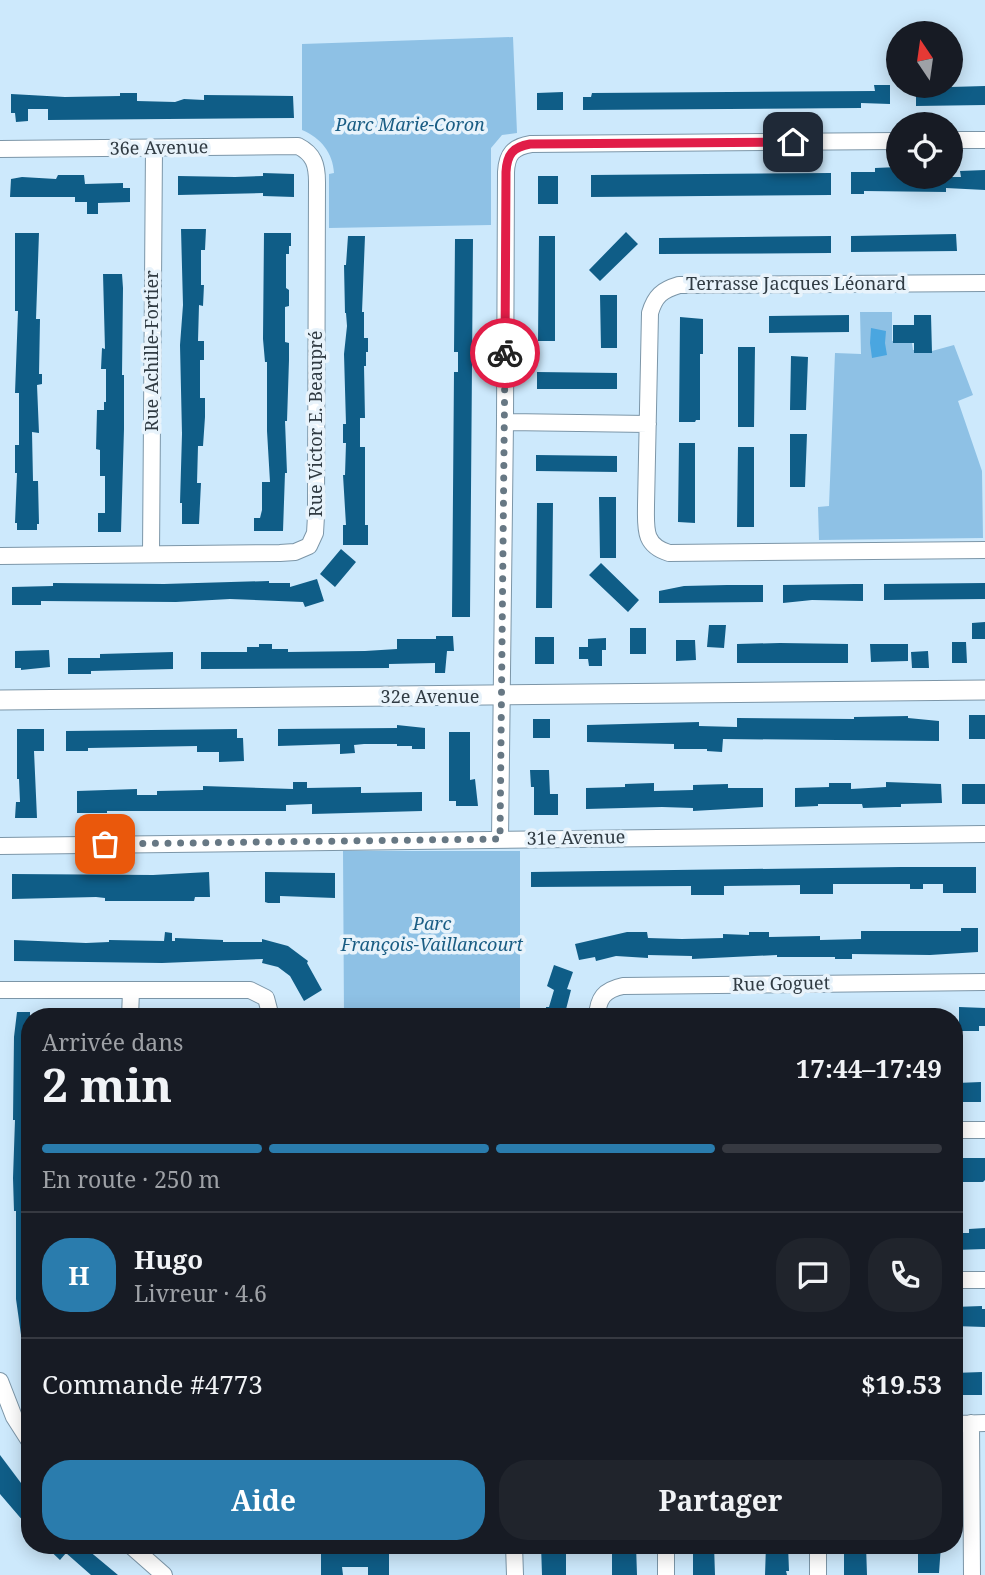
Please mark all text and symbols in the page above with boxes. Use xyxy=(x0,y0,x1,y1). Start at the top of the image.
north arrow xyxy=(886,21,962,98)
map controls xyxy=(886,21,963,189)
park label: Parc Marie-Coron xyxy=(334,112,485,136)
pin xyxy=(763,112,823,172)
button: locate xyxy=(886,112,963,189)
icon: home xyxy=(774,123,812,161)
street label: 36e Avenue xyxy=(109,134,209,160)
street label: Rue Achille-Fortier xyxy=(139,270,163,432)
street label: Terrasse Jacques Léonard xyxy=(686,271,906,295)
courier xyxy=(470,318,540,388)
street label: Rue Victor E. Beaupré xyxy=(303,331,327,517)
icon: bike xyxy=(486,334,524,372)
street label: 32e Avenue xyxy=(381,684,479,708)
pin xyxy=(75,814,135,874)
street label: 31e Avenue xyxy=(526,824,626,850)
icon: bag xyxy=(86,825,124,863)
park label: Parc François-Vaillancourt xyxy=(340,911,524,956)
street label: Rue Goguet xyxy=(732,970,830,996)
text: Arrivée dans xyxy=(42,1026,183,1058)
text: 17:44–17:49 xyxy=(796,1050,942,1086)
text: 2 min xyxy=(42,1053,172,1115)
text: En route · 250 m xyxy=(42,1163,220,1195)
button: chat xyxy=(776,1238,850,1312)
button: phone xyxy=(868,1238,942,1312)
text: Hugo xyxy=(134,1241,203,1277)
text: H xyxy=(68,1257,90,1293)
text: Livreur · 4.6 xyxy=(134,1277,267,1309)
text: Commande #4773 xyxy=(42,1366,263,1402)
text: $19.53 xyxy=(861,1366,942,1402)
button: Aide xyxy=(42,1460,485,1540)
button: Partager xyxy=(499,1460,942,1540)

